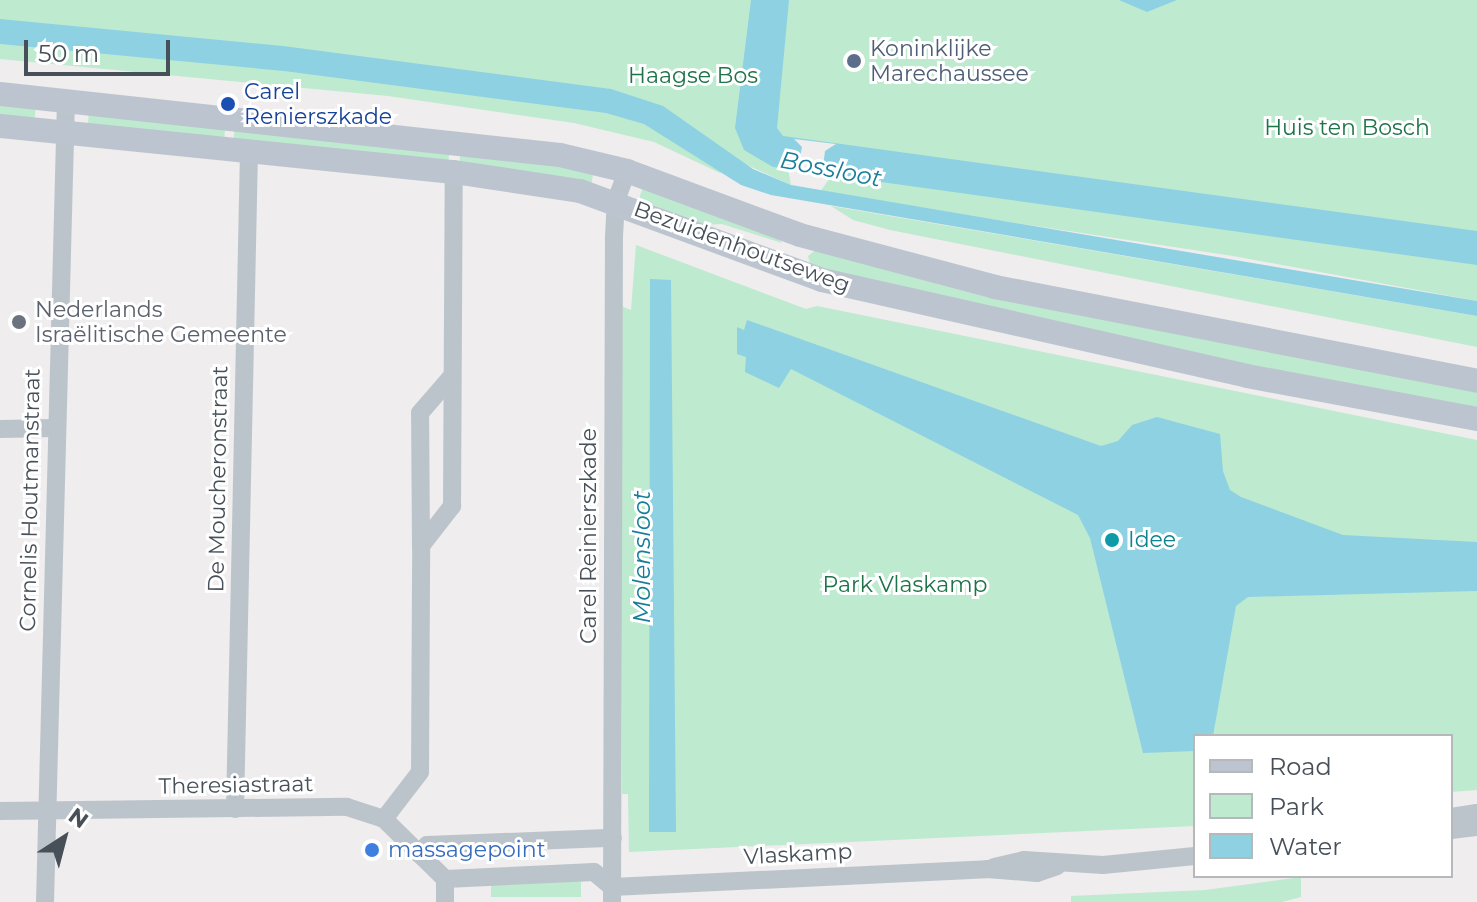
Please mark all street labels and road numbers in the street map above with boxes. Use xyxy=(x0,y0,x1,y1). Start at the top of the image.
street label: Bezuidenhoutseweg xyxy=(630,196,854,298)
street label: De Moucheronstraat xyxy=(203,365,233,593)
street label: Cornelis Houtmanstraat xyxy=(15,368,45,632)
street label: Carel Reinierszkade xyxy=(576,428,602,644)
street label: Theresiastraat xyxy=(158,770,314,800)
street label: Vlaskamp xyxy=(743,838,853,870)

